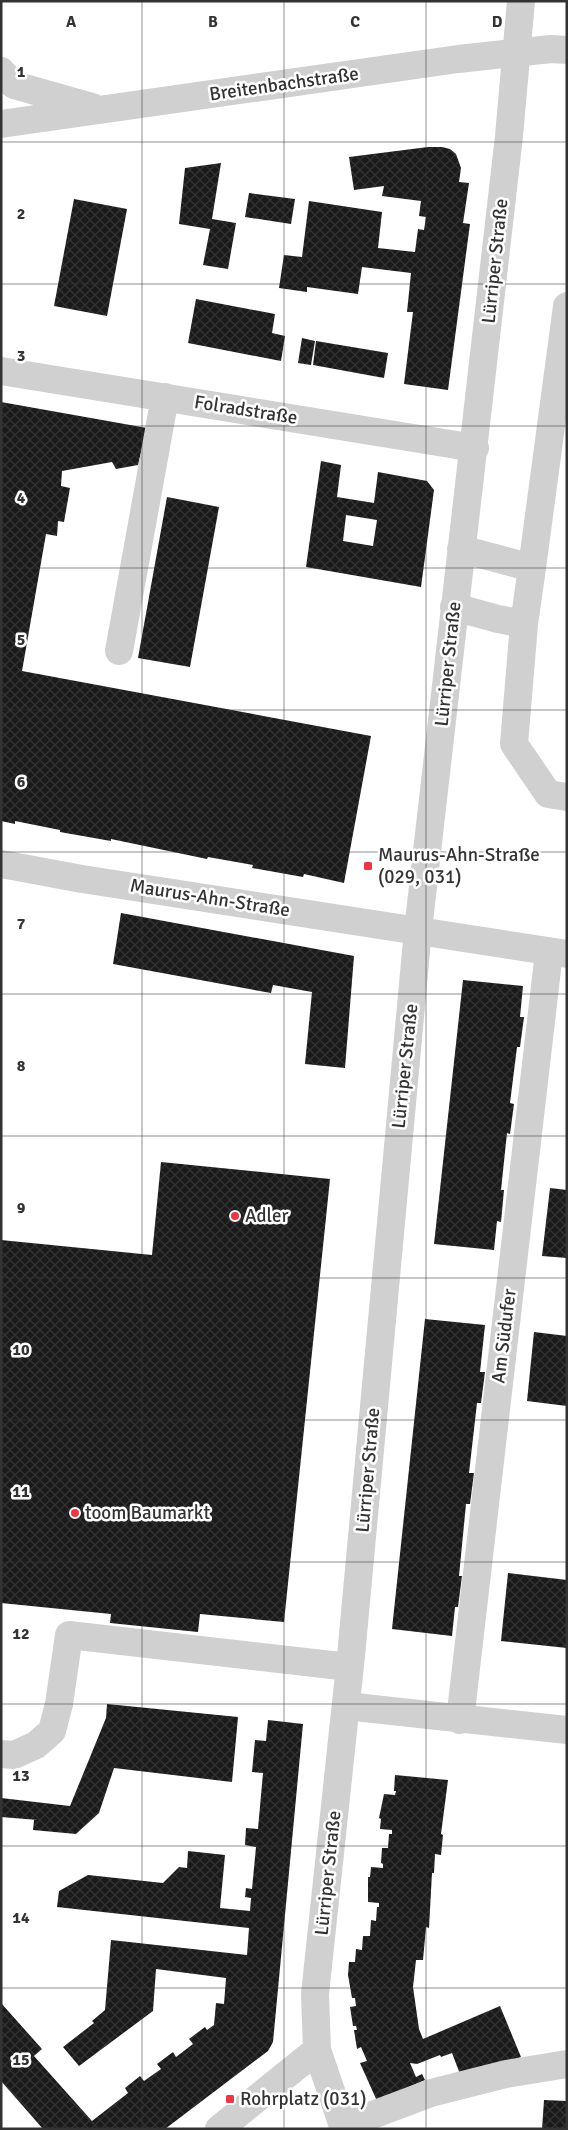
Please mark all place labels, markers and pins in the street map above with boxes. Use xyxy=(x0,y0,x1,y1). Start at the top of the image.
place label: Maurus-Ahn-Straße (029, 031) xyxy=(378,843,540,889)
marker: Maurus-Ahn-Straße (029, 031) xyxy=(362,860,374,872)
place label: Adler xyxy=(245,1204,288,1228)
marker: Adler xyxy=(229,1210,241,1222)
place label: toom Baumarkt xyxy=(85,1501,210,1525)
marker: toom Baumarkt xyxy=(69,1507,81,1519)
place label: Rohrplatz (031) xyxy=(240,2087,366,2111)
marker: Rohrplatz (031) xyxy=(224,2093,236,2105)

